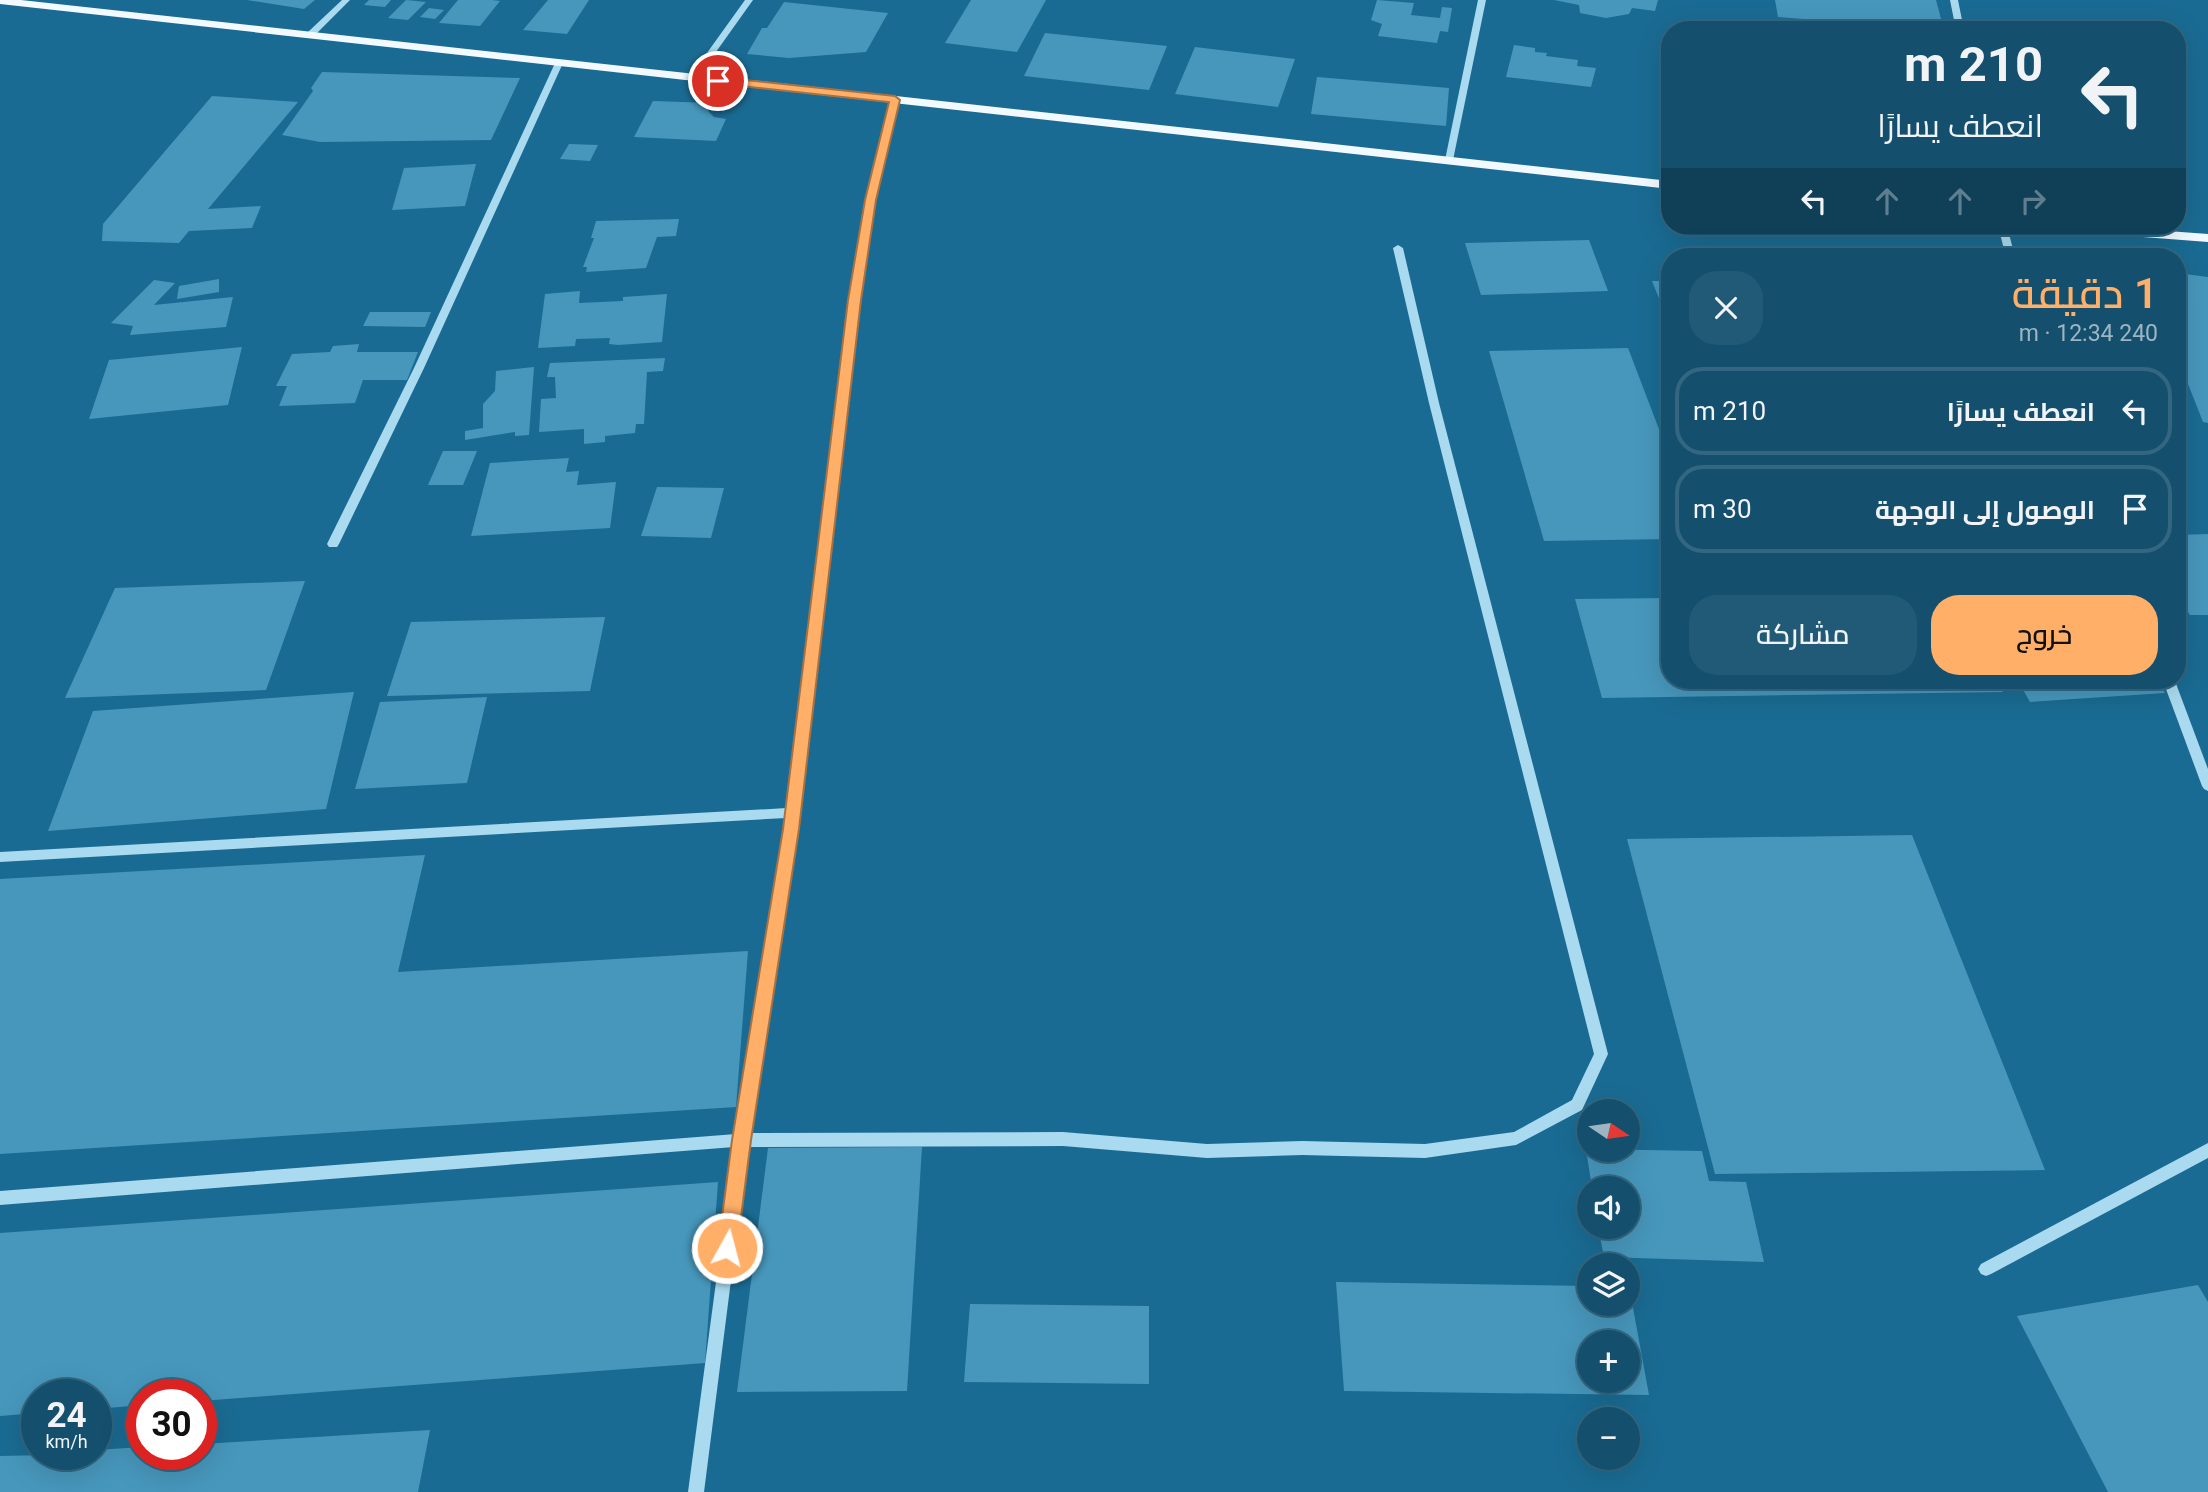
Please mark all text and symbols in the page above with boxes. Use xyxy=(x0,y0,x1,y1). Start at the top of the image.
text: 210 m xyxy=(1904,36,2043,93)
icon: left xyxy=(2067,49,2158,140)
pin xyxy=(688,51,748,111)
icon: arrive xyxy=(699,62,737,100)
text: انعطف يسارًا xyxy=(1877,107,2043,145)
icon: left xyxy=(1795,182,1833,220)
icon: ahead xyxy=(1868,182,1906,220)
icon: ahead xyxy=(1941,182,1979,220)
icon: right xyxy=(2014,182,2052,220)
text: 1 دقيقة xyxy=(2012,269,2158,318)
button: close xyxy=(1689,271,1763,345)
text: 240 m · 12:34 xyxy=(2019,320,2158,347)
icon: left xyxy=(2116,392,2154,430)
text: 210 m xyxy=(1693,396,1766,426)
text: انعطف يسارًا xyxy=(1947,397,2095,427)
icon: arrive xyxy=(2116,490,2154,528)
text: 30 m xyxy=(1693,494,1752,524)
text: الوصول إلى الوجهة xyxy=(1875,495,2095,525)
button: مشاركة xyxy=(1689,595,1917,675)
button: خروج xyxy=(1931,595,2158,675)
north arrow xyxy=(1577,1099,1640,1162)
map controls xyxy=(1577,1099,1640,1470)
button: sound xyxy=(1577,1176,1640,1239)
position arrow xyxy=(690,1211,764,1285)
button: layers xyxy=(1577,1253,1640,1316)
button: + xyxy=(1577,1330,1640,1393)
speed limit sign: 30 xyxy=(126,1379,217,1470)
text: 24 xyxy=(46,1395,87,1436)
button: − xyxy=(1577,1407,1640,1470)
text: km/h xyxy=(45,1431,88,1452)

